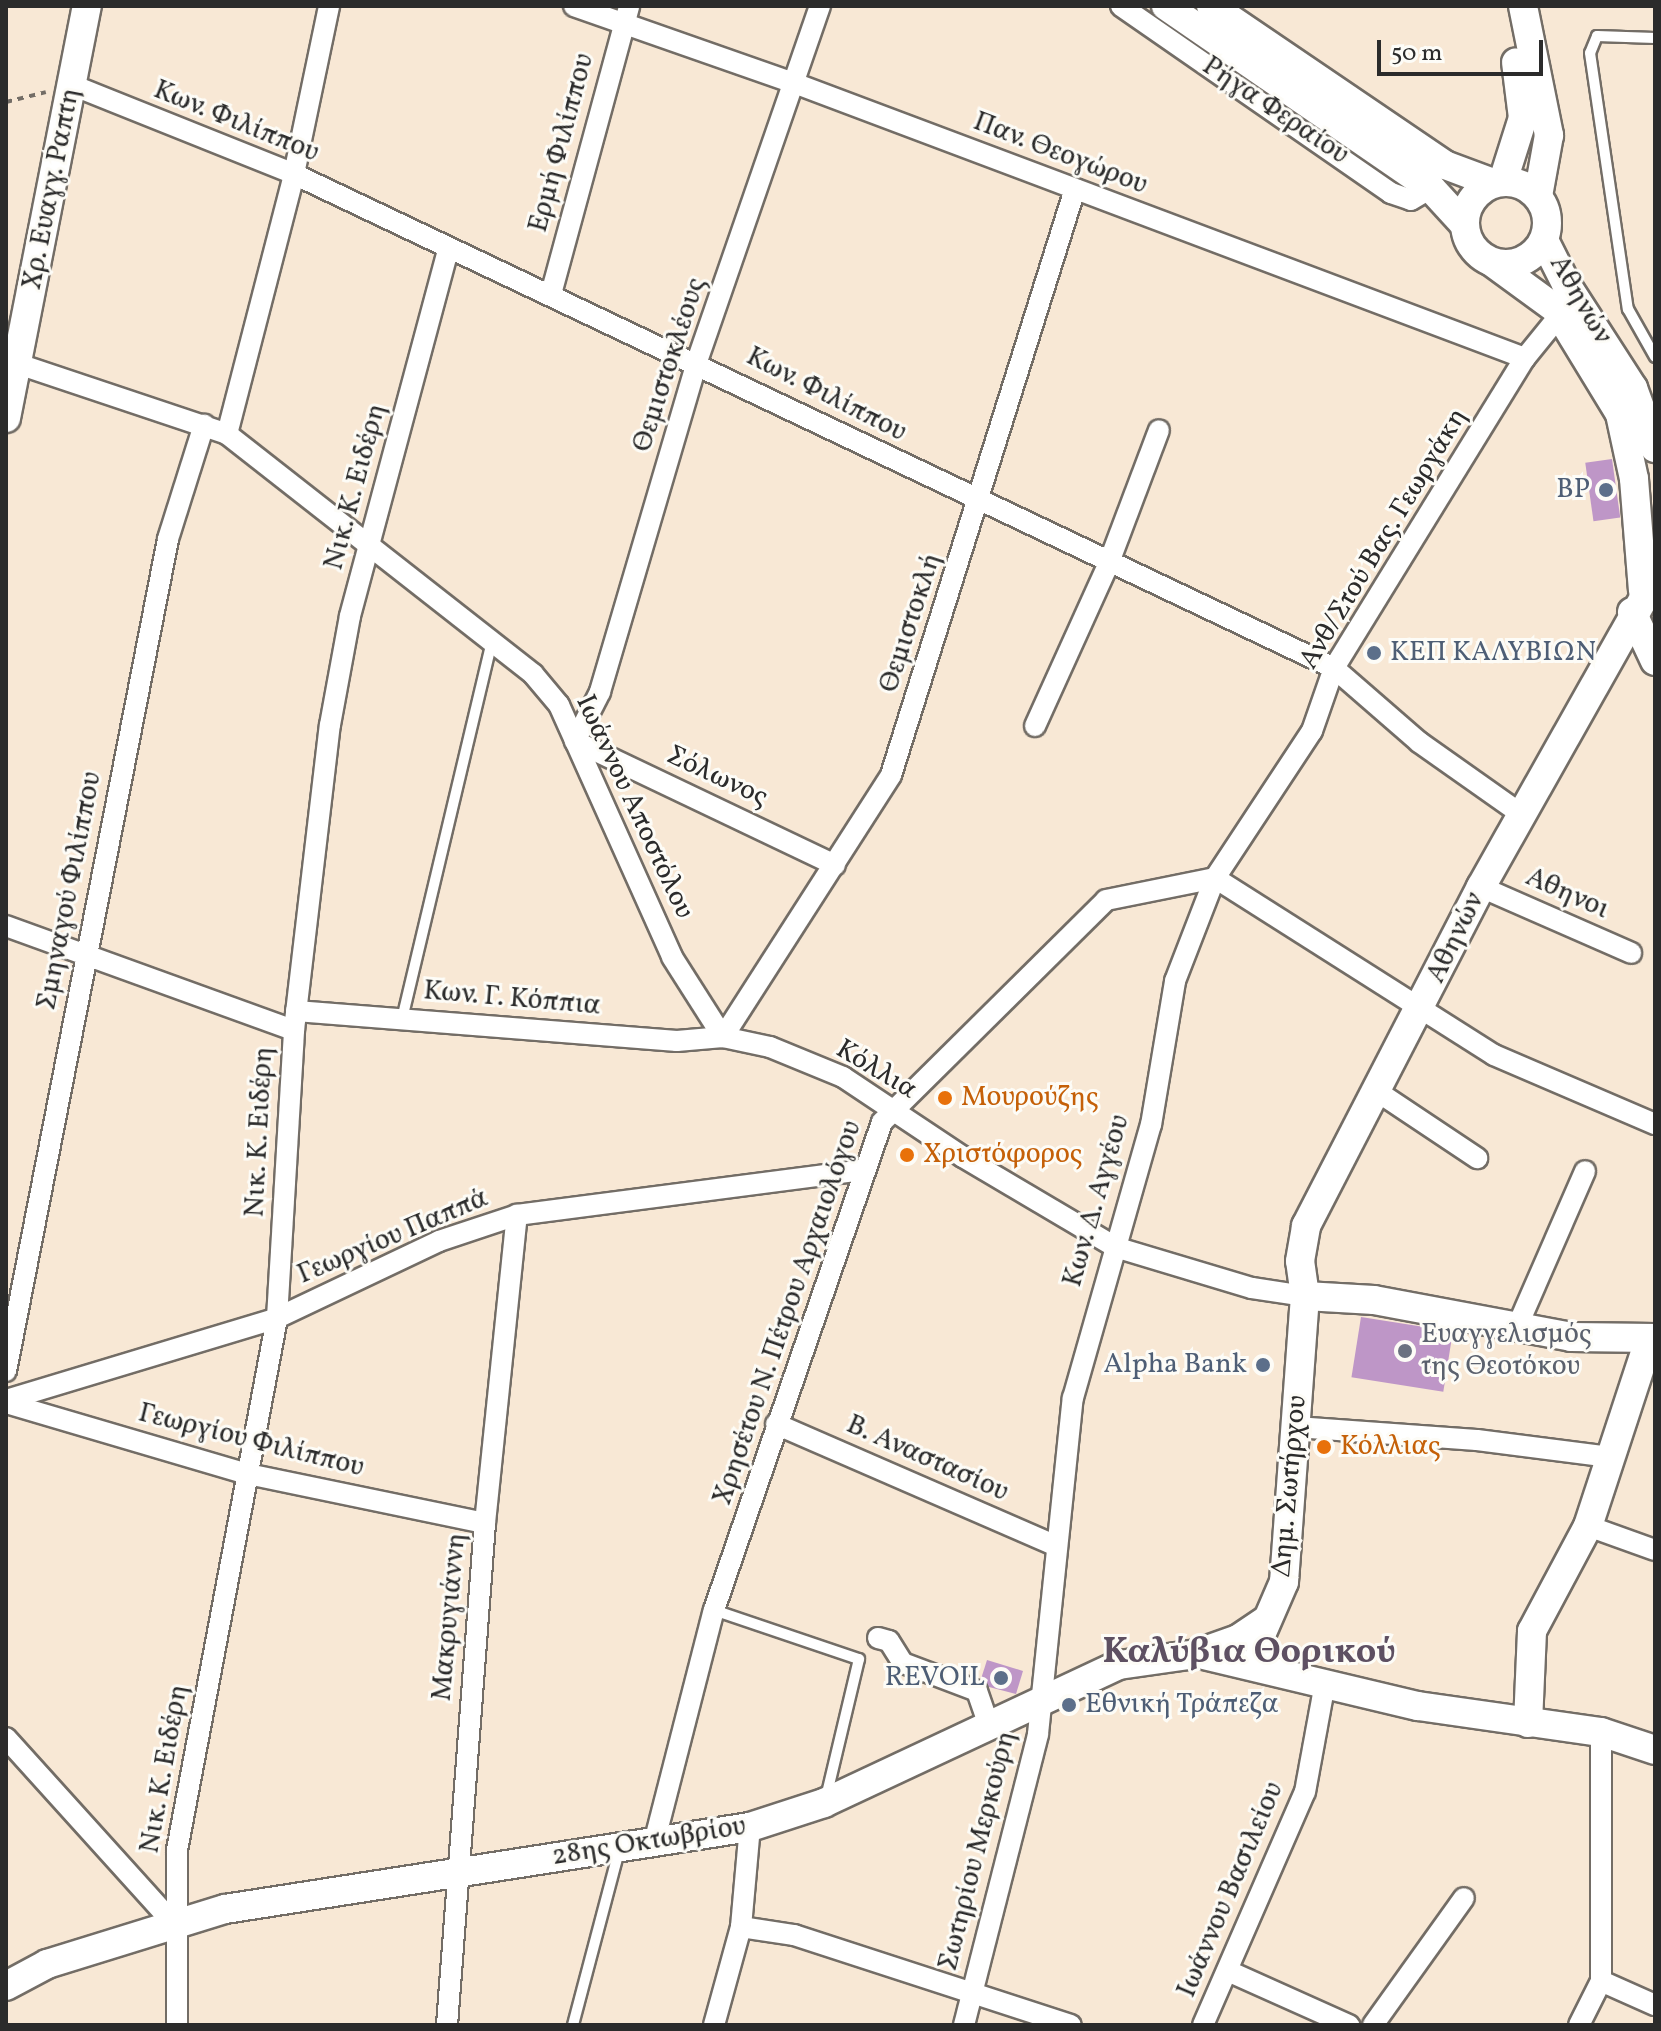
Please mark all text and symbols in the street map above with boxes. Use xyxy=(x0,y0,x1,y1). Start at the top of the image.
scale bar xyxy=(1381,24,1547,74)
text: 50 m xyxy=(1391,37,1443,71)
street label: Ερμή Φιλίππου xyxy=(522,50,602,236)
street label: Ρήγα Φεραίου xyxy=(1195,50,1355,172)
street label: Κων. Φιλίππου xyxy=(149,74,323,170)
street label: Χρ. Ευαγγ. Ραπτη xyxy=(16,85,88,293)
street label: Παν. Θεογώρου xyxy=(968,105,1152,203)
street label: Αθηνών xyxy=(1541,250,1619,350)
street label: Θεμιστοκλέους xyxy=(626,274,714,456)
street label: Κων. Φιλίππου xyxy=(740,340,912,450)
street label: Νικ. Κ. Ειδέρη xyxy=(318,400,394,574)
street label: Ανθ/Στού Βας. Γεωργάκη xyxy=(1293,402,1475,676)
place label: BP xyxy=(1556,473,1590,507)
marker: BP xyxy=(1597,481,1615,499)
street label: Θεμιστοκλή xyxy=(873,549,949,697)
place label: ΚΕΠ ΚΑΛΥΒΙΩΝ xyxy=(1390,636,1596,670)
marker: ΚΕΠ ΚΑΛΥΒΙΩΝ xyxy=(1365,644,1383,662)
street label: Ιωάννου Αποστόλου xyxy=(567,690,701,924)
street label: Σόλωνος xyxy=(661,739,773,815)
street label: Σμηναγού Φιλίππου xyxy=(30,769,110,1013)
street label: Αθηνοι xyxy=(1520,861,1614,927)
street label: Αθηνών xyxy=(1420,887,1492,989)
street label: Κων. Γ. Κόππια xyxy=(422,975,602,1023)
street label: Κόλλια xyxy=(829,1033,923,1107)
street label: Νικ. Κ. Ειδέρη xyxy=(239,1046,281,1218)
place label: Μουρούζης xyxy=(961,1081,1099,1115)
marker: Μουρούζης xyxy=(936,1089,954,1107)
street label: Κων. Δ. Αγγέου xyxy=(1056,1111,1138,1291)
street label: Χρησέτου Ν. Πέτρου Αρχαιολόγου xyxy=(706,1116,870,1510)
place label: Χριστόφορος xyxy=(923,1138,1082,1172)
marker: Χριστόφορος xyxy=(898,1146,916,1164)
street label: Γεωργίου Παππά xyxy=(293,1182,493,1292)
place label: Ευαγγελισμός της Θεοτόκου xyxy=(1421,1318,1592,1384)
marker: Ευαγγελισμός της Θεοτόκου xyxy=(1396,1342,1414,1360)
place label: Alpha Bank xyxy=(1104,1348,1247,1382)
marker: Alpha Bank xyxy=(1254,1356,1272,1374)
street label: Δημ. Σωτήρχου xyxy=(1265,1394,1315,1578)
street label: Γεωργίου Φιλίππου xyxy=(135,1397,367,1485)
street label: Β. Αναστασίου xyxy=(841,1408,1013,1510)
place label: Κόλλιας xyxy=(1340,1430,1441,1464)
marker: Κόλλιας xyxy=(1315,1438,1333,1456)
street label: Μακρυγιάννη xyxy=(426,1532,474,1702)
district label: Καλύβια Θορικού xyxy=(1103,1632,1395,1676)
place label: REVOIL xyxy=(885,1661,985,1695)
marker: REVOIL xyxy=(992,1669,1010,1687)
street label: Νικ. Κ. Ειδέρη xyxy=(134,1682,196,1856)
place label: Εθνική Τράπεζα xyxy=(1085,1688,1279,1722)
marker: Εθνική Τράπεζα xyxy=(1060,1696,1078,1714)
street label: Σωτηρίου Μερκούρη xyxy=(932,1728,1024,1974)
street label: Ιωάννου Βασιλείου xyxy=(1170,1777,1292,2003)
street label: 28ης Οκτωβρίου xyxy=(550,1810,748,1874)

